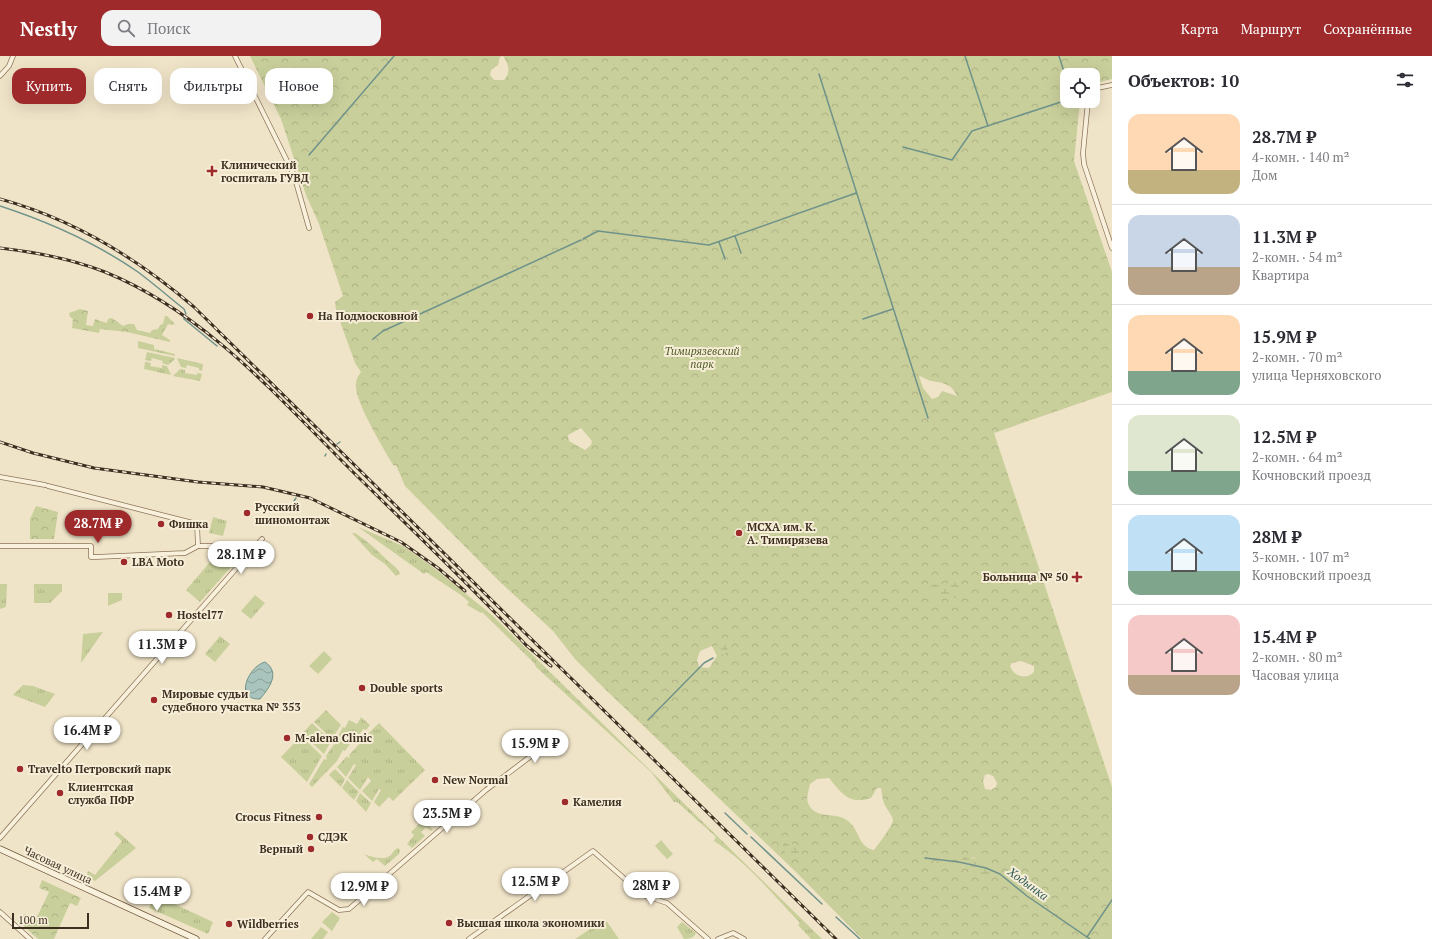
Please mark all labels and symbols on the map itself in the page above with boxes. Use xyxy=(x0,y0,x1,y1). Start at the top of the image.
place label: Клинический госпиталь ГУВД xyxy=(221,158,309,185)
marker: Клинический госпиталь ГУВД xyxy=(206,165,218,177)
place label: На Подмосковной xyxy=(318,309,419,323)
marker: На Подмосковной xyxy=(305,311,315,321)
park label: Тимирязевский парк xyxy=(664,344,740,371)
place label: Русский шиномонтаж xyxy=(255,500,330,527)
marker: Русский шиномонтаж xyxy=(242,508,252,518)
pin: 28.7M ₽ xyxy=(61,510,135,544)
place label: Фишка xyxy=(169,517,208,531)
marker: Фишка xyxy=(156,519,166,529)
place label: МСХА им. К. А. Тимирязева xyxy=(747,520,828,547)
marker: МСХА им. К. А. Тимирязева xyxy=(734,528,744,538)
pin: 28.1M ₽ xyxy=(204,541,278,575)
place label: LBA Moto xyxy=(132,555,185,569)
marker: LBA Moto xyxy=(119,557,129,567)
place label: Больница № 50 xyxy=(983,570,1068,584)
marker: Больница № 50 xyxy=(1071,571,1083,583)
place label: Hostel77 xyxy=(177,608,223,622)
marker: Hostel77 xyxy=(164,610,174,620)
pin: 11.3M ₽ xyxy=(125,631,199,665)
place label: Double sports xyxy=(370,681,443,695)
marker: Double sports xyxy=(357,683,367,693)
place label: Мировые судьи судебного участка № 353 xyxy=(162,687,301,714)
marker: Мировые судьи судебного участка № 353 xyxy=(149,695,159,705)
pin: 16.4M ₽ xyxy=(50,717,124,751)
pin: 15.9M ₽ xyxy=(498,730,572,764)
place label: M-alena Clinic xyxy=(295,731,373,745)
marker: M-alena Clinic xyxy=(282,733,292,743)
place label: Travelto Петровский парк xyxy=(28,762,171,776)
marker: Travelto Петровский парк xyxy=(15,764,25,774)
place label: New Normal xyxy=(443,773,509,787)
marker: New Normal xyxy=(430,775,440,785)
place label: Клиентская служба ПФР xyxy=(68,780,134,807)
marker: Клиентская служба ПФР xyxy=(55,788,65,798)
place label: Камелия xyxy=(573,795,622,809)
marker: Камелия xyxy=(560,797,570,807)
pin: 23.5M ₽ xyxy=(410,800,484,834)
place label: Crocus Fitness xyxy=(235,810,311,824)
marker: Crocus Fitness xyxy=(314,812,324,822)
place label: СДЭК xyxy=(318,830,348,844)
marker: СДЭК xyxy=(305,832,315,842)
place label: Верный xyxy=(259,842,304,856)
street label: Часовая улица xyxy=(22,843,95,887)
marker: Верный xyxy=(306,844,316,854)
water label: Ходынка xyxy=(1004,863,1052,903)
pin: 12.5M ₽ xyxy=(498,868,572,902)
pin: 28M ₽ xyxy=(623,872,679,906)
pin: 12.9M ₽ xyxy=(327,873,401,907)
pin: 15.4M ₽ xyxy=(120,878,194,912)
scale bar xyxy=(12,911,89,930)
place label: Высшая школа экономики xyxy=(457,916,605,930)
place label: Wildberries xyxy=(237,917,299,931)
marker: Высшая школа экономики xyxy=(444,918,454,928)
marker: Wildberries xyxy=(224,919,234,929)

